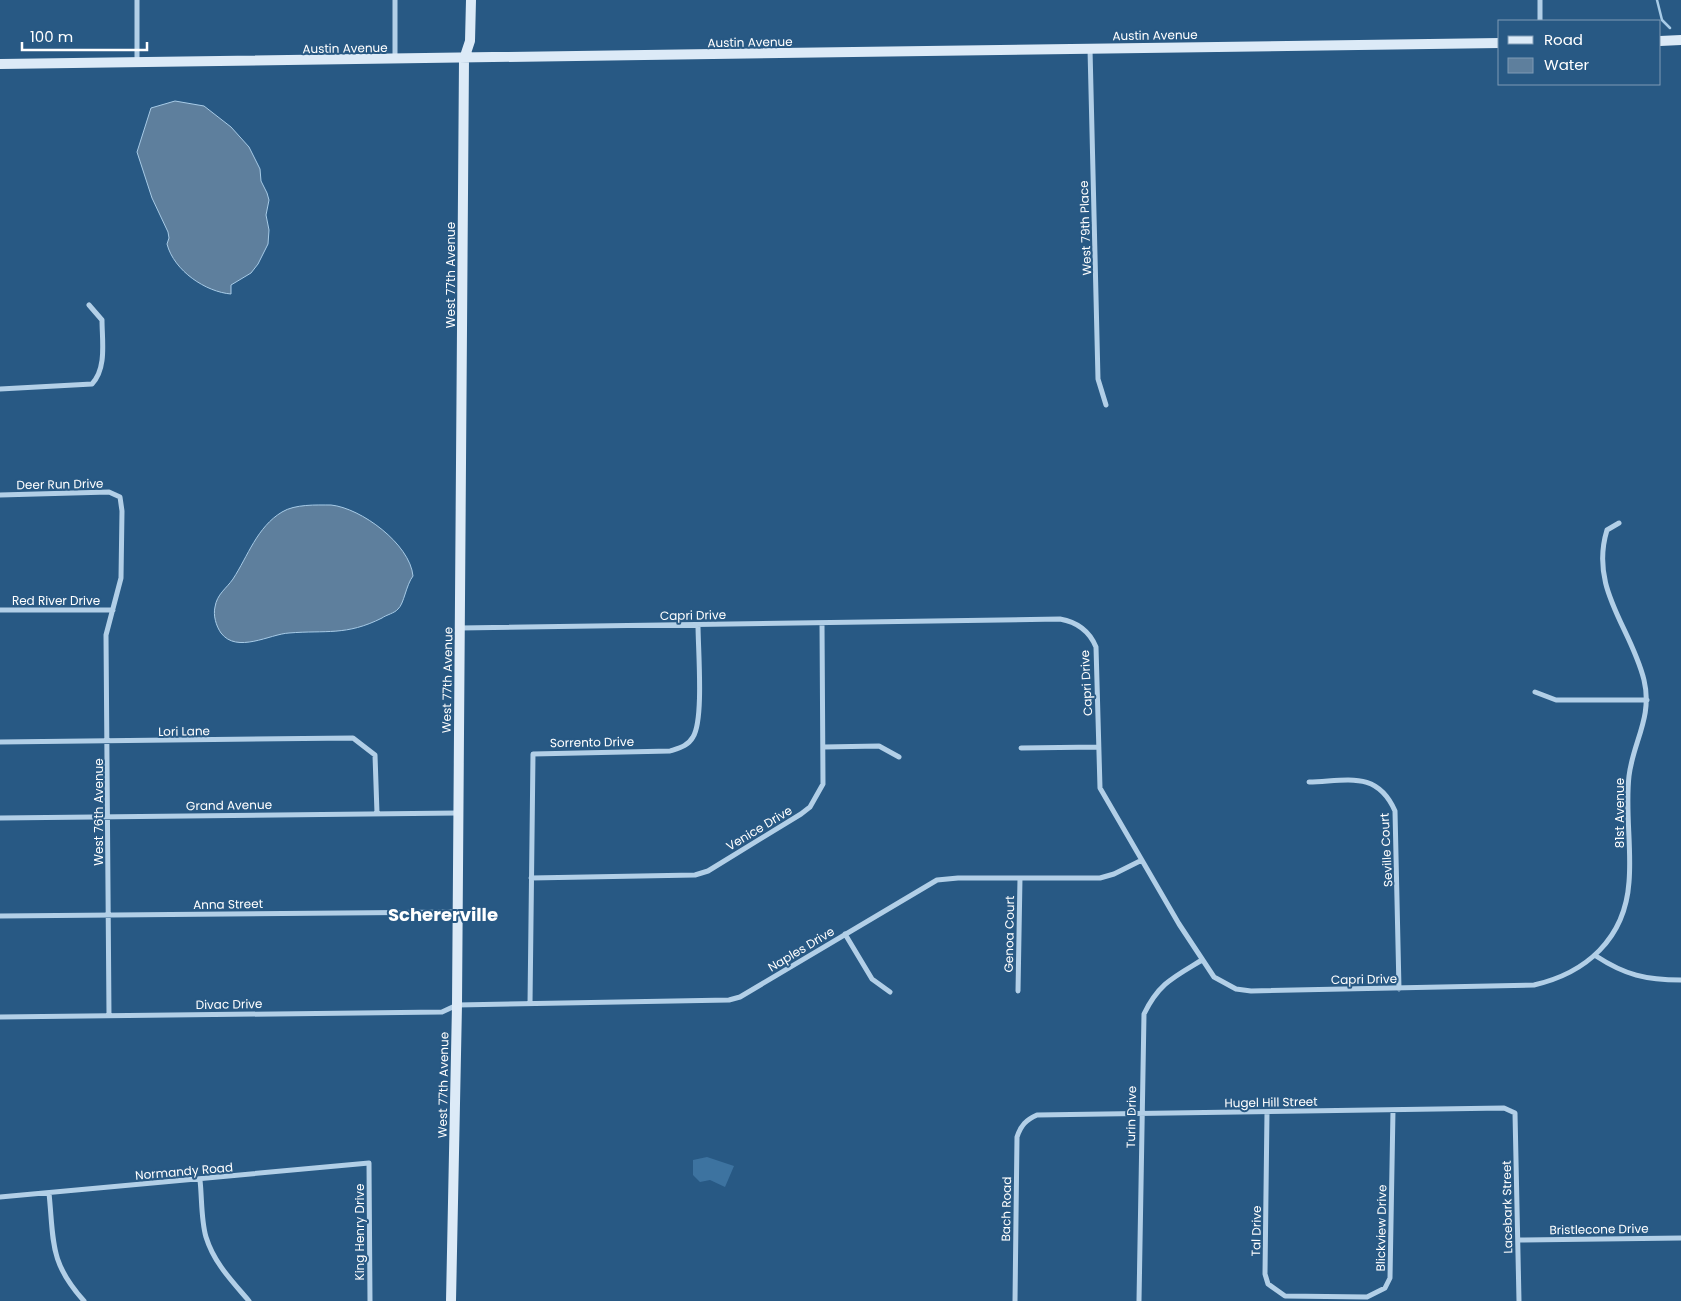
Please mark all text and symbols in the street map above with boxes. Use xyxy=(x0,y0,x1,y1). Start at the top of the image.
scale bar xyxy=(22,20,148,52)
legend xyxy=(1498,20,1661,85)
text: 100 m xyxy=(30,26,73,47)
street label: Austin Avenue xyxy=(1112,26,1198,44)
text: Road xyxy=(1544,29,1583,50)
street label: Austin Avenue xyxy=(707,33,793,51)
street label: Austin Avenue xyxy=(302,39,388,57)
text: Water xyxy=(1544,54,1590,75)
street label: West 79th Place xyxy=(1075,180,1095,276)
street label: West 77th Avenue xyxy=(442,222,459,328)
street label: Deer Run Drive xyxy=(16,475,104,493)
street label: Red River Drive xyxy=(12,592,100,609)
street label: Capri Drive xyxy=(660,606,726,624)
street label: West 77th Avenue xyxy=(438,627,456,733)
street label: Capri Drive xyxy=(1076,649,1096,717)
street label: Lori Lane xyxy=(158,722,210,740)
street label: Sorrento Drive xyxy=(550,733,634,751)
street label: West 76th Avenue xyxy=(90,758,107,866)
street label: 81st Avenue xyxy=(1611,778,1628,848)
street label: Grand Avenue xyxy=(186,796,272,814)
street label: Venice Drive xyxy=(723,802,795,854)
street label: Seville Court xyxy=(1376,813,1396,887)
street label: Anna Street xyxy=(193,895,263,913)
street label: Genoa Court xyxy=(1000,895,1018,973)
district label: Schererville xyxy=(388,902,498,927)
street label: Naples Drive xyxy=(765,923,837,975)
street label: Capri Drive xyxy=(1331,970,1397,988)
street label: Divac Drive xyxy=(195,995,263,1013)
street label: West 77th Avenue xyxy=(434,1032,452,1138)
street label: Turin Drive xyxy=(1122,1086,1140,1148)
street label: Hugel Hill Street xyxy=(1224,1093,1318,1111)
street label: Normandy Road xyxy=(134,1158,234,1184)
street label: Lacebark Street xyxy=(1498,1160,1516,1254)
street label: Bach Road xyxy=(997,1176,1015,1242)
street label: King Henry Drive xyxy=(351,1183,368,1281)
street label: Blickview Drive xyxy=(1372,1184,1390,1272)
street label: Tal Drive xyxy=(1247,1205,1265,1257)
street label: Bristlecone Drive xyxy=(1549,1220,1649,1238)

